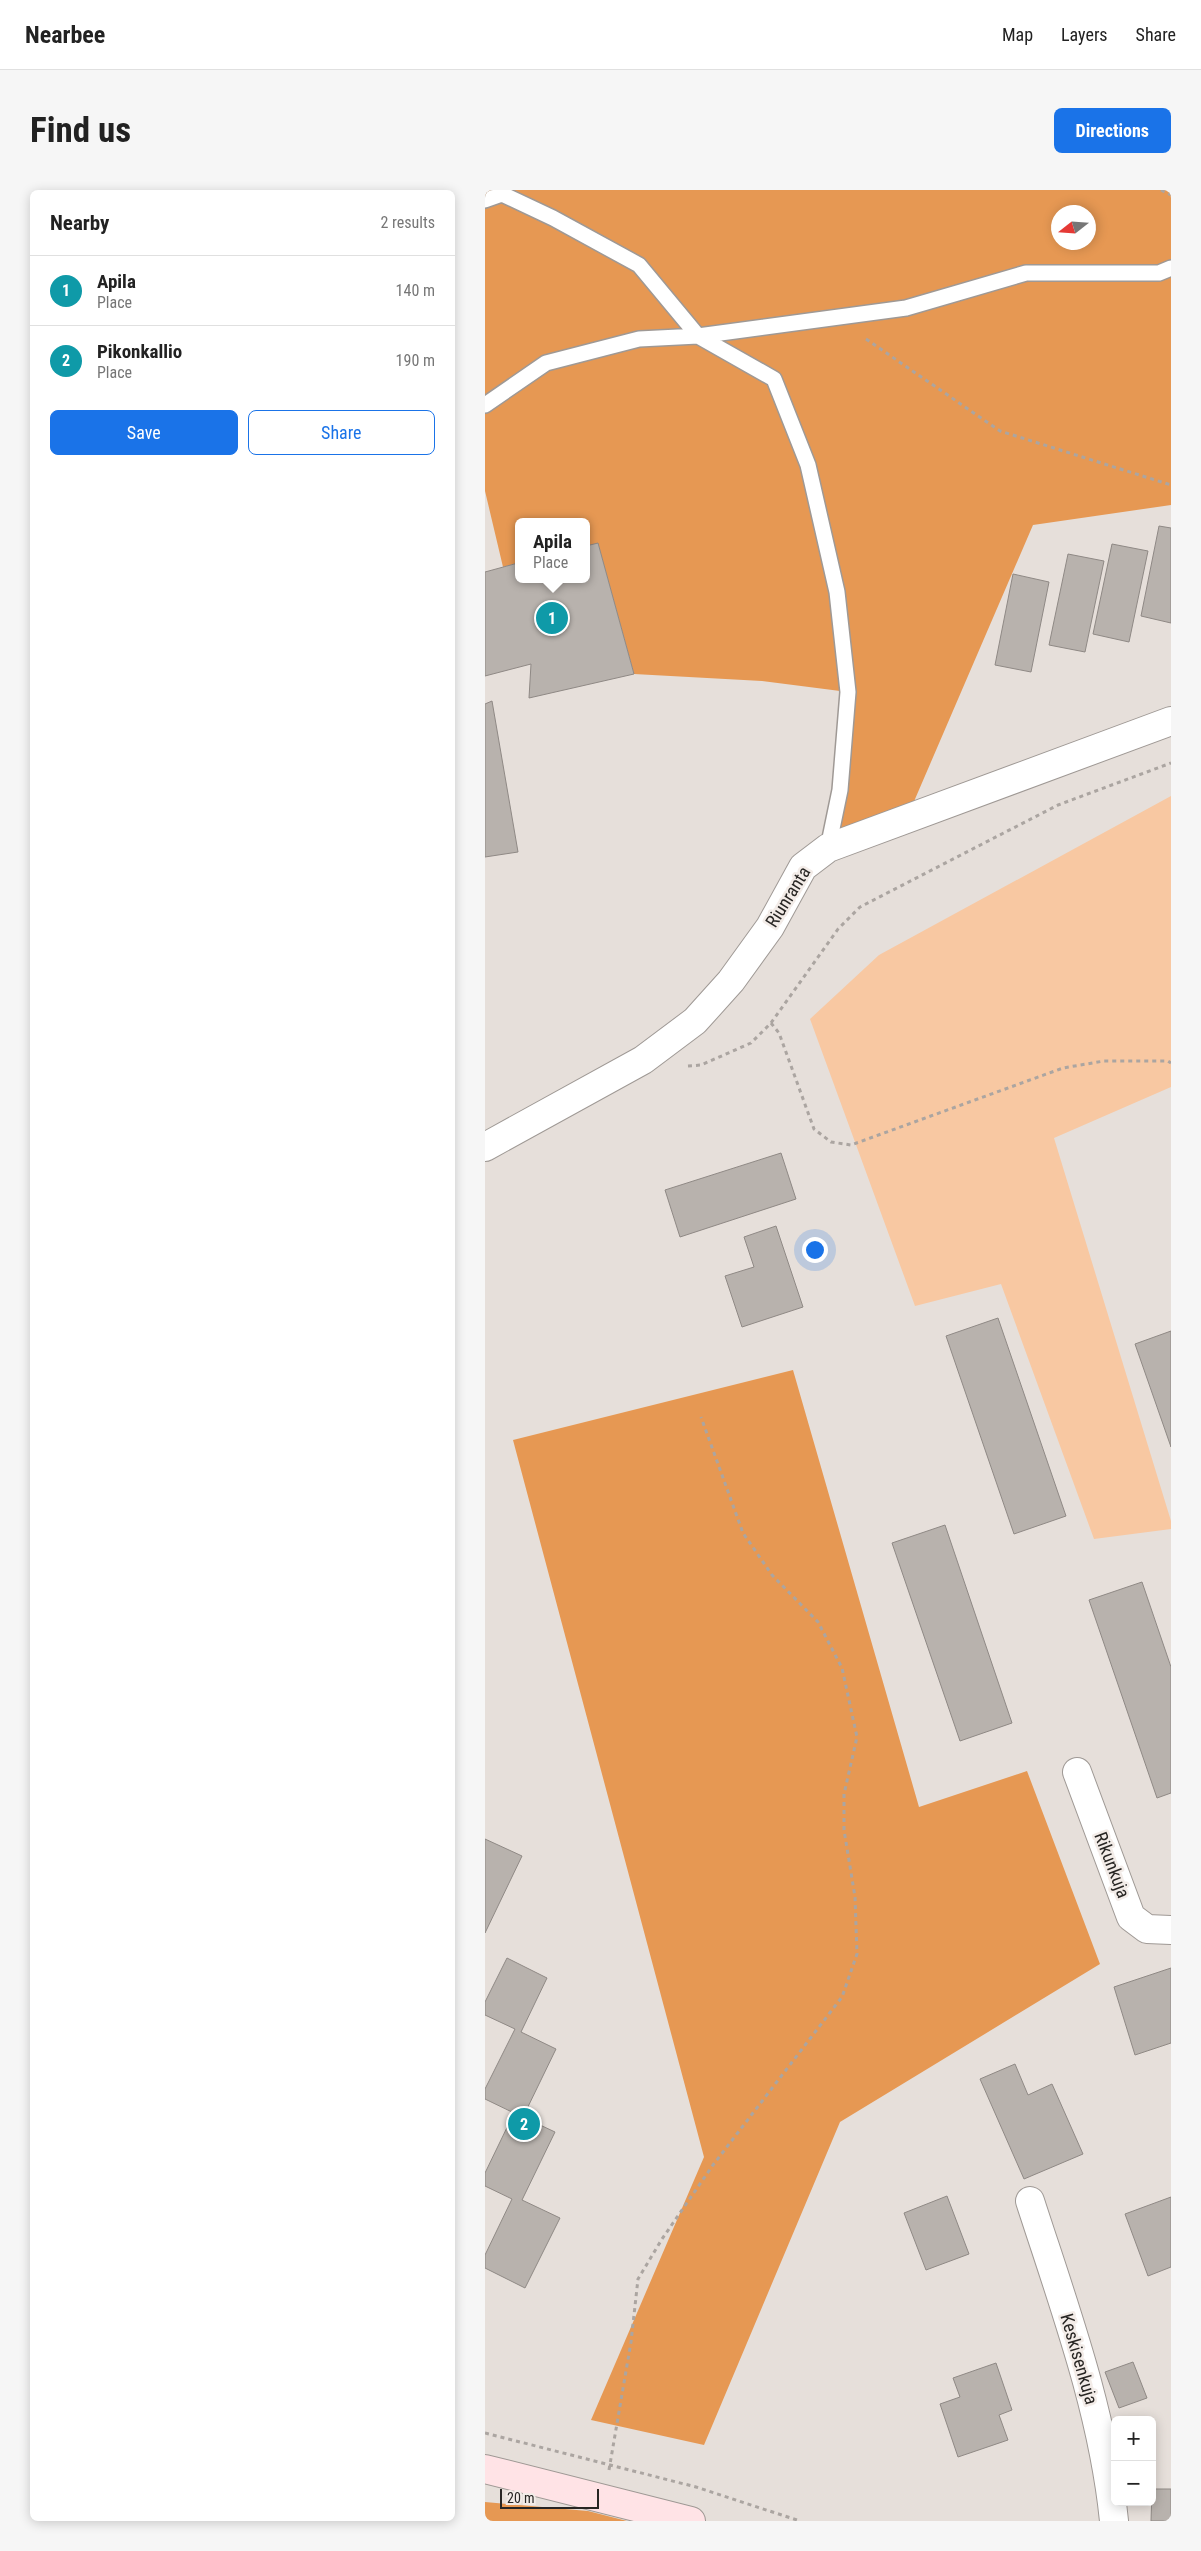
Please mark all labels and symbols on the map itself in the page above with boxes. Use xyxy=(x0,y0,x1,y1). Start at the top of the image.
north arrow xyxy=(1051,205,1096,250)
pin: 1 xyxy=(536,599,568,637)
street label: Riunranta xyxy=(761,863,814,931)
your location xyxy=(802,1237,828,1263)
street label: Rikunkuja xyxy=(1090,1829,1135,1901)
pin: 2 xyxy=(508,2105,540,2143)
street label: Keskisenkuja xyxy=(1057,2311,1102,2407)
scale bar xyxy=(500,2486,599,2509)

